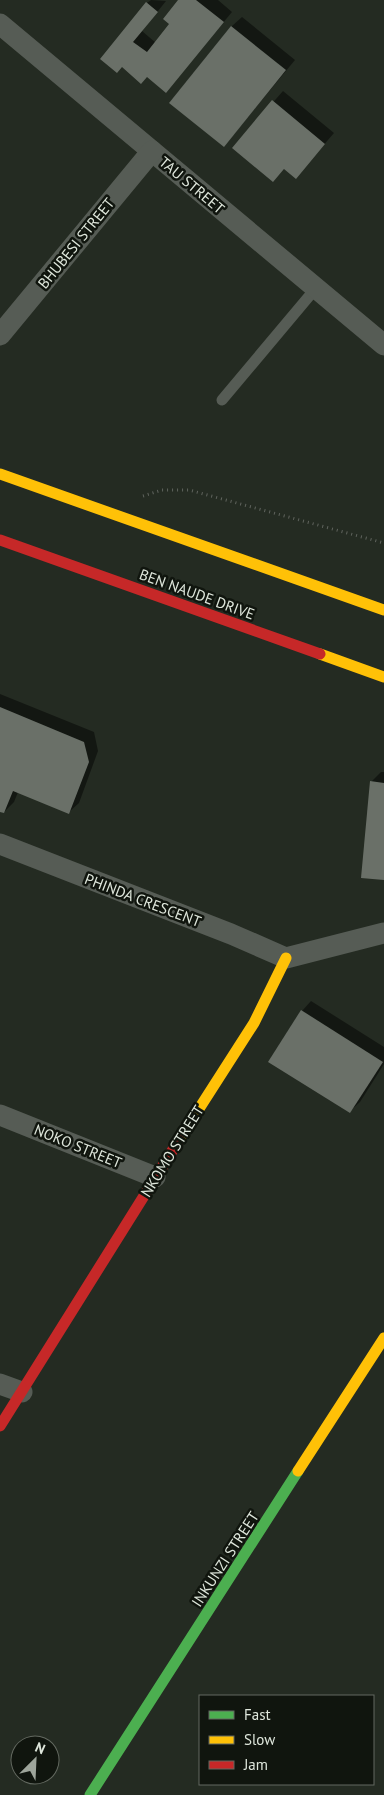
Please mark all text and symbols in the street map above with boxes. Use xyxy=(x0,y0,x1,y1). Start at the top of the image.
street label: TAU STREET xyxy=(155,152,229,218)
street label: BHUBESI STREET xyxy=(34,193,119,292)
street label: BEN NAUDE DRIVE xyxy=(137,564,257,624)
street label: PHINDA CRESCENT xyxy=(82,869,204,931)
street label: NKOMO STREET xyxy=(136,1101,208,1200)
street label: NOKO STREET xyxy=(31,1120,125,1172)
street label: INKUNZI STREET xyxy=(187,1507,263,1610)
legend xyxy=(199,1695,374,1785)
text: Fast xyxy=(244,1705,271,1724)
text: Slow xyxy=(244,1730,275,1749)
north arrow xyxy=(10,1735,60,1785)
text: N xyxy=(32,1738,48,1758)
text: Jam xyxy=(243,1755,268,1774)

